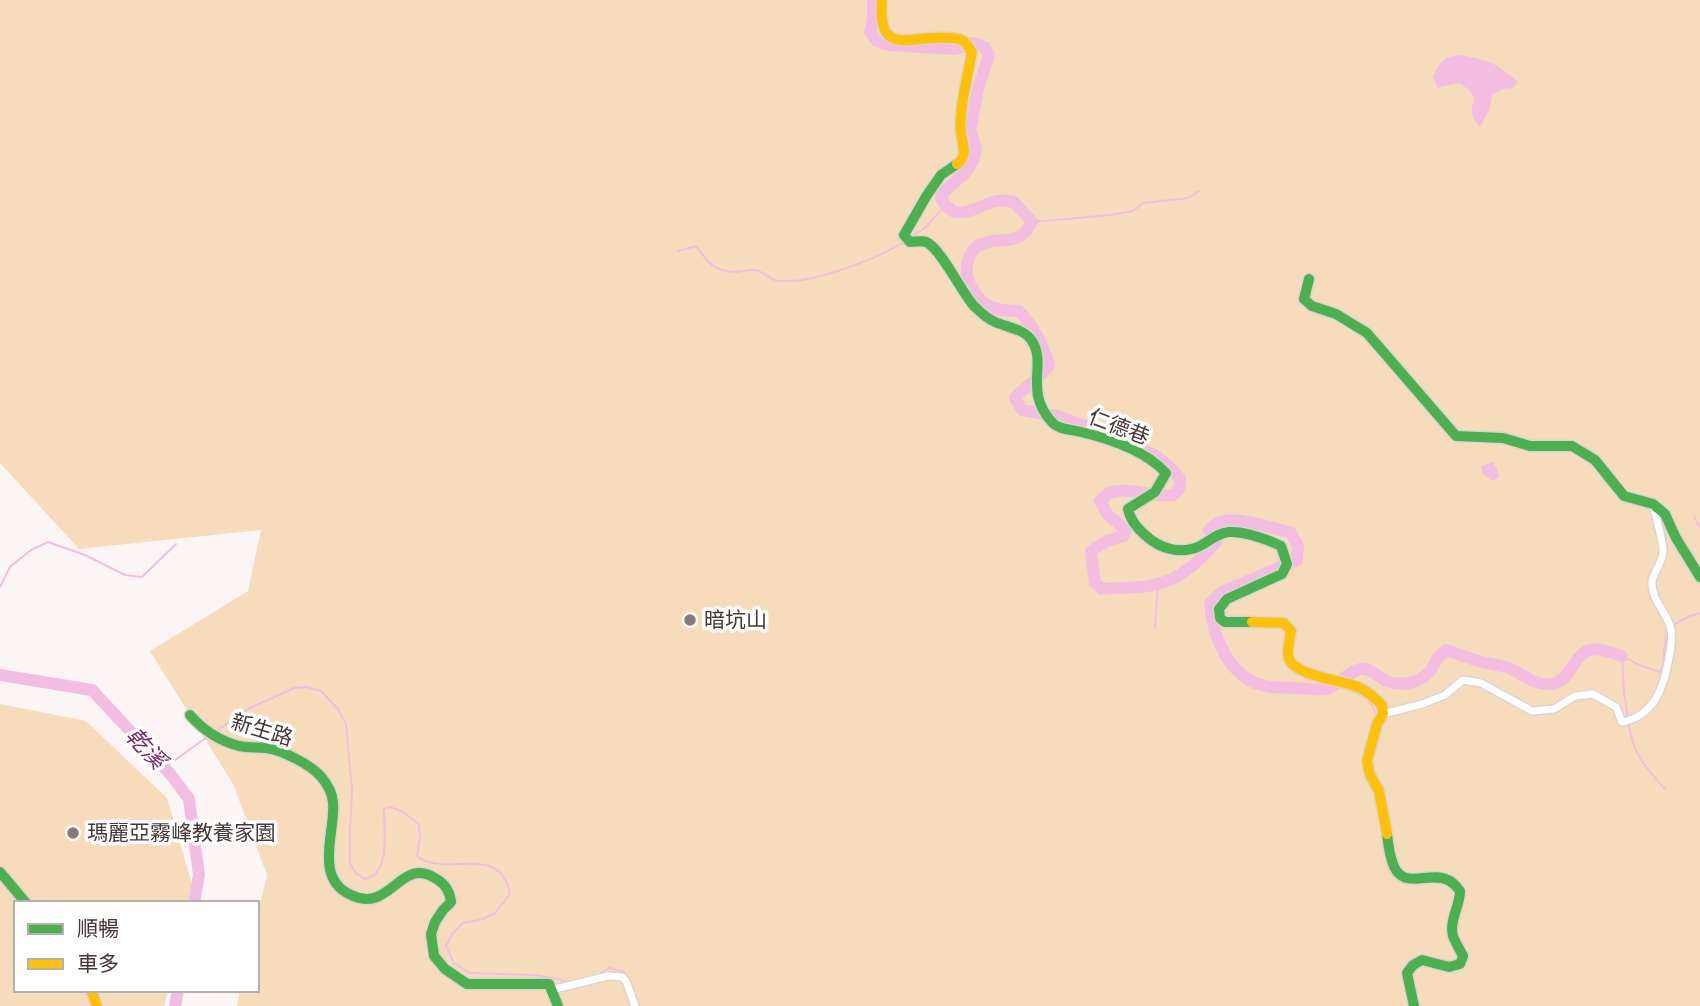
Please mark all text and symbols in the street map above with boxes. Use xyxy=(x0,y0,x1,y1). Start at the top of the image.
street label: 仁德巷 xyxy=(1086,405,1153,449)
place label: 暗坑山 xyxy=(704,608,767,631)
marker: 暗坑山 xyxy=(682,612,698,628)
street label: 新生路 xyxy=(229,709,296,750)
water label: 乾溪 xyxy=(121,722,173,776)
place label: 瑪麗亞霧峰教養家園 xyxy=(87,821,276,844)
marker: 瑪麗亞霧峰教養家園 xyxy=(65,825,81,841)
legend xyxy=(14,901,259,992)
text: 順暢 xyxy=(77,917,119,940)
text: 車多 xyxy=(77,952,119,975)

